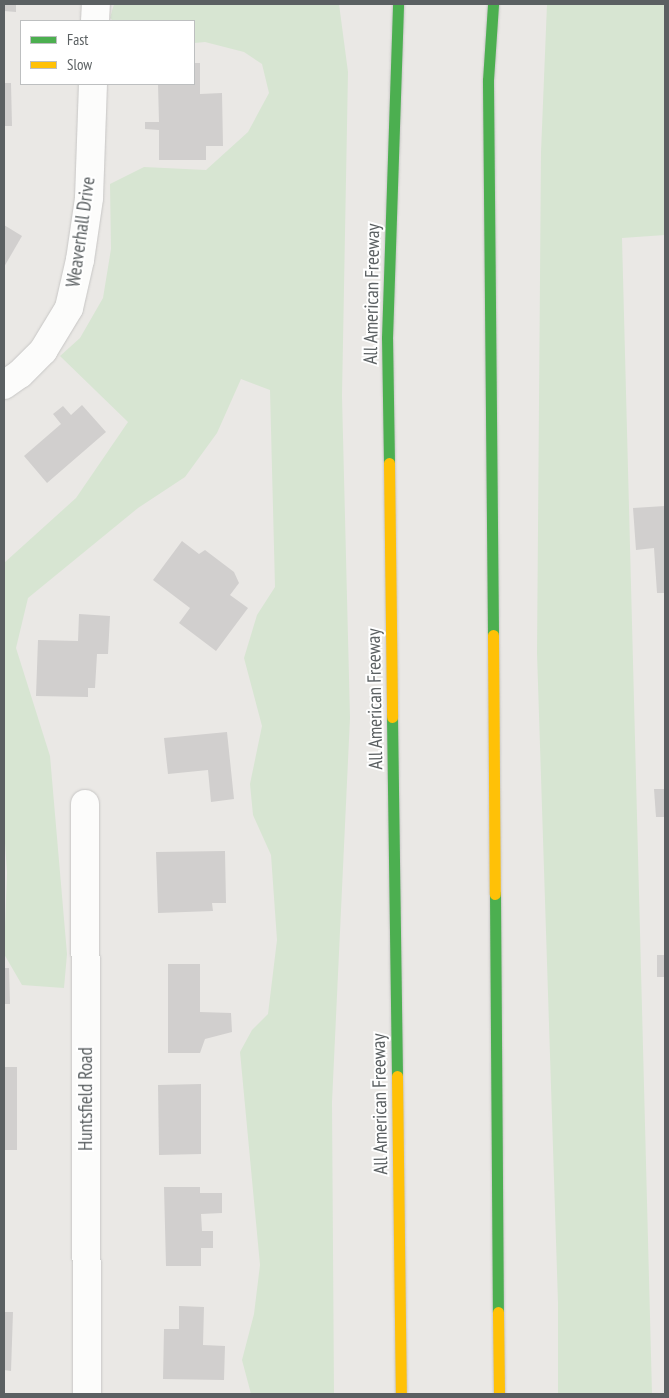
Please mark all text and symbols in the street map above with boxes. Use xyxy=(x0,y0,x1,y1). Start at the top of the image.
legend xyxy=(20,20,195,85)
text: Fast xyxy=(67,30,88,49)
text: Slow xyxy=(67,55,92,74)
street label: Weaverhall Drive xyxy=(62,175,100,289)
street label: All American Freeway xyxy=(359,223,385,365)
street label: All American Freeway xyxy=(362,628,388,770)
street label: All American Freeway xyxy=(367,1033,393,1175)
street label: Huntsfield Road xyxy=(75,1047,97,1151)

